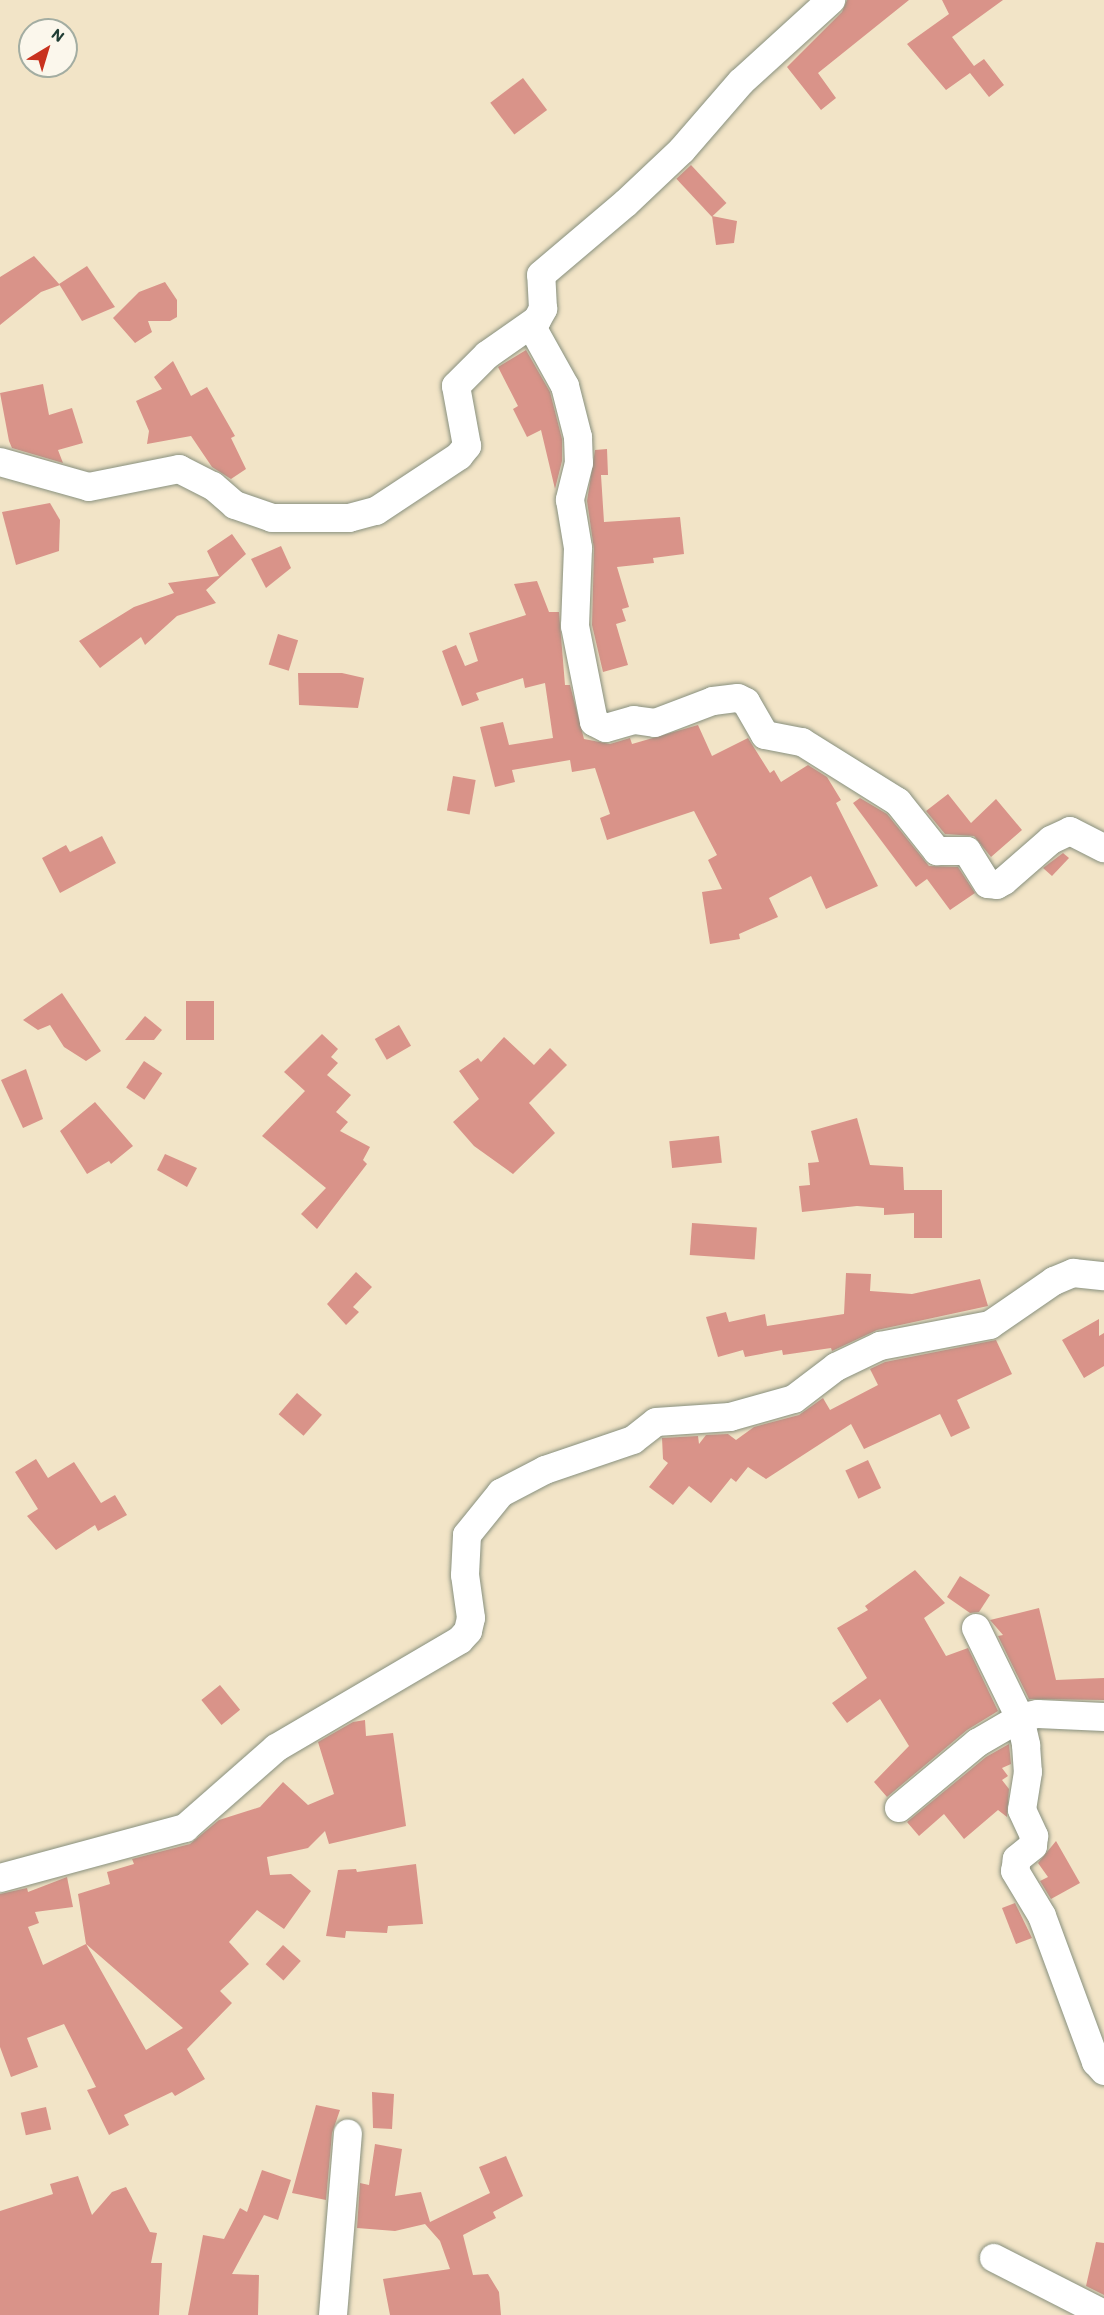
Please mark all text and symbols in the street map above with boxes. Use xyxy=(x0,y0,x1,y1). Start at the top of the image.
north arrow xyxy=(18,18,78,78)
text: N xyxy=(48,24,68,46)

